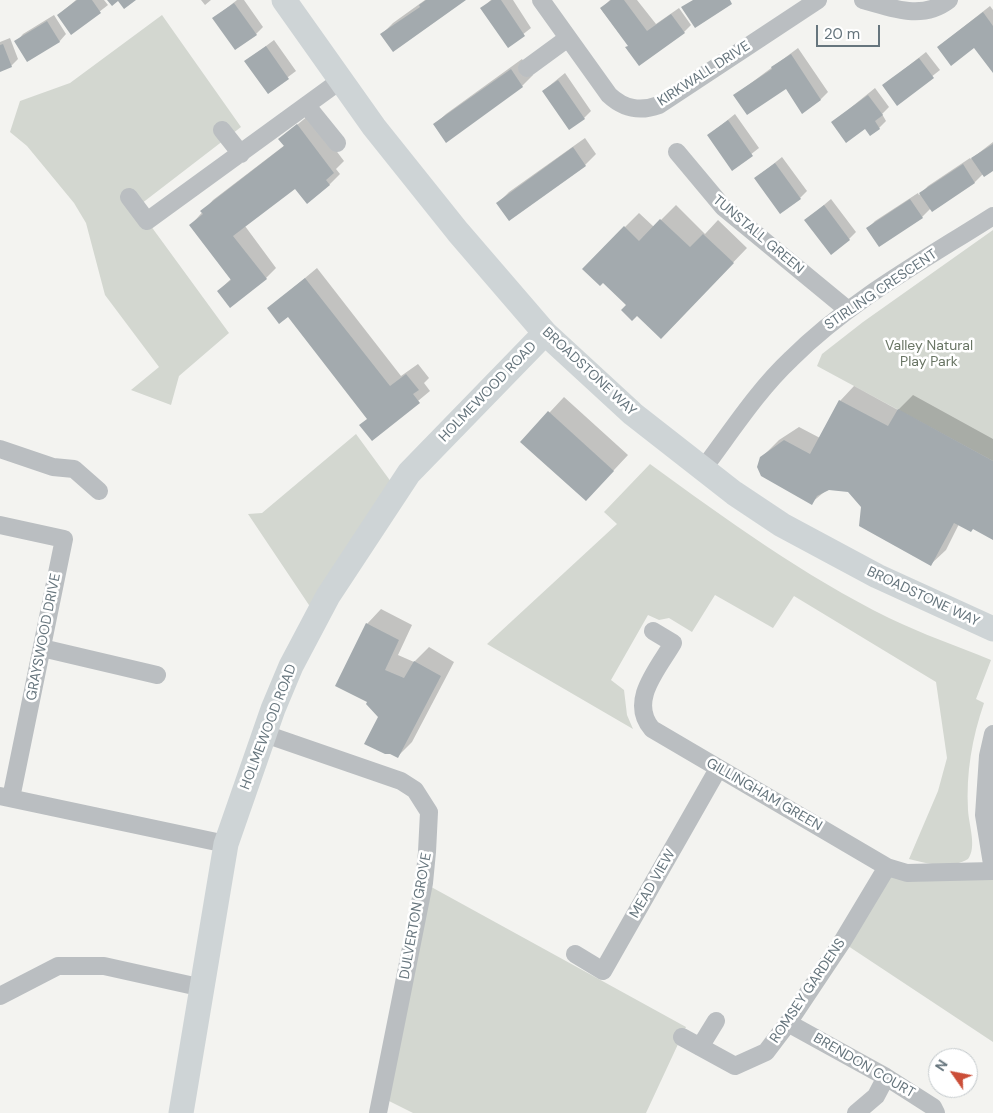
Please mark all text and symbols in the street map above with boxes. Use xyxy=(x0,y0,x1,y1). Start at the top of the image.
scale bar xyxy=(818,15,882,47)
text: 20 m xyxy=(824,24,860,44)
street label: KIRKWALL DRIVE xyxy=(655,38,753,110)
street label: TUNSTALL GREEN xyxy=(709,192,807,278)
street label: STIRLING CRESCENT xyxy=(822,246,940,334)
street label: BROADSTONE WAY xyxy=(539,324,639,420)
street label: HOLMEWOOD ROAD xyxy=(436,338,540,446)
park label: Valley Natural Play Park xyxy=(885,338,973,371)
street label: BROADSTONE WAY xyxy=(864,564,982,630)
street label: GRAYSWOOD DRIVE xyxy=(23,572,65,702)
street label: HOLMEWOOD ROAD xyxy=(237,662,301,792)
street label: GILLINGHAM GREEN xyxy=(703,755,825,835)
street label: MEAD VIEW xyxy=(627,847,679,921)
street label: DULVERTON GROVE xyxy=(397,851,435,981)
street label: ROMSEY GARDENS xyxy=(767,936,849,1046)
street label: BRENDON COURT xyxy=(810,1030,918,1102)
north arrow xyxy=(928,1048,978,1098)
text: N xyxy=(931,1056,952,1075)

